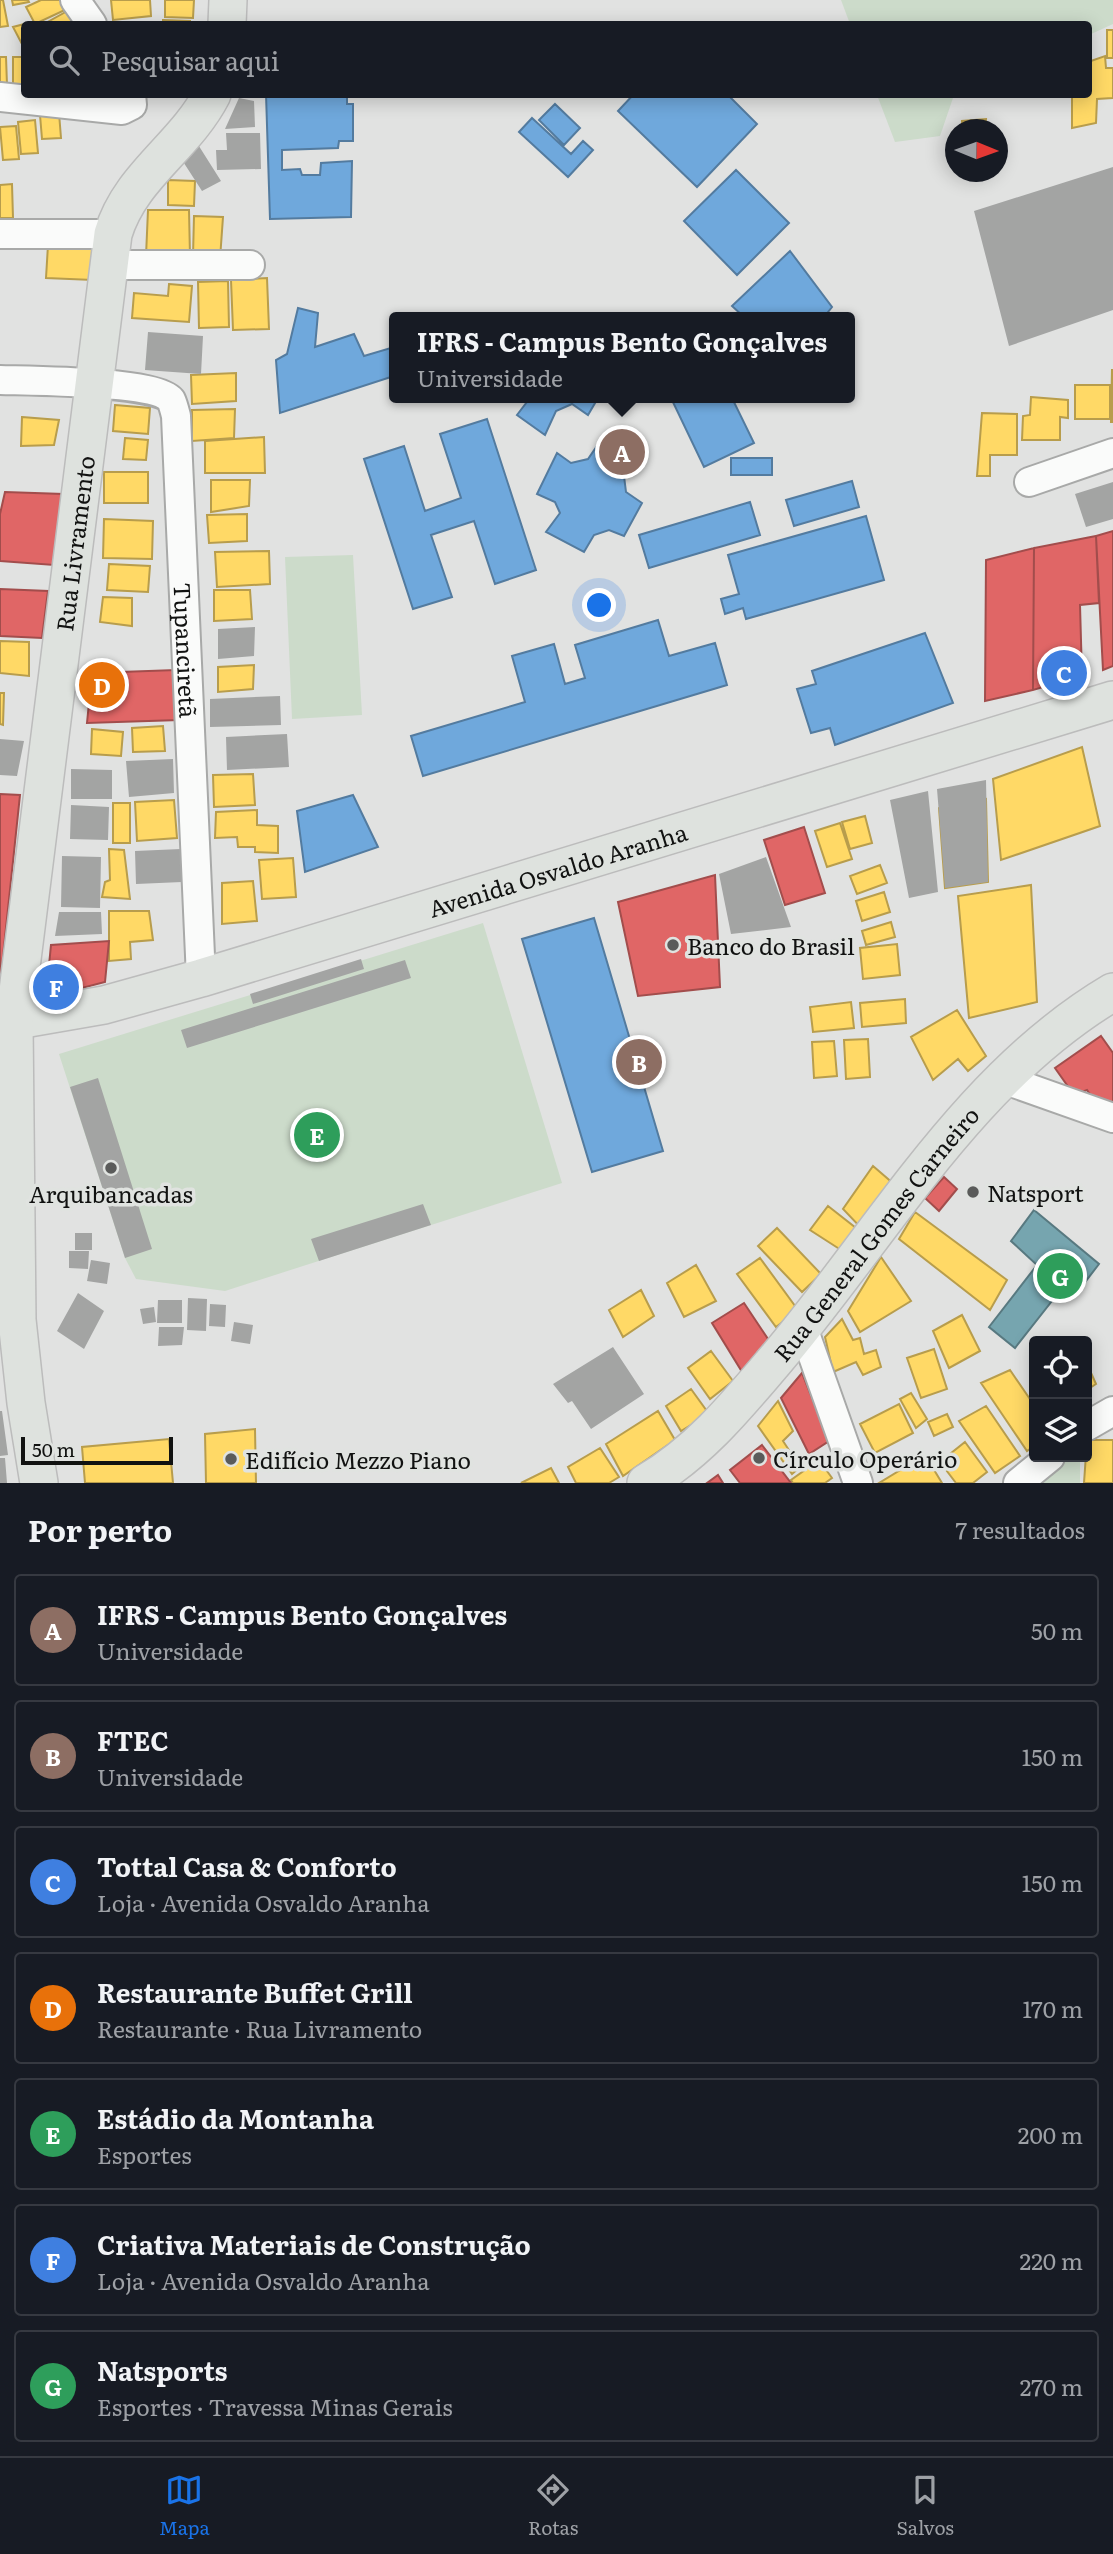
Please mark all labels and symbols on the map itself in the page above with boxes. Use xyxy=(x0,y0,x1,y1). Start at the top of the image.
north arrow xyxy=(945,119,1008,182)
pin: A xyxy=(599,426,645,478)
street label: Rua Livramento xyxy=(46,454,102,633)
street label: Tupanciretã xyxy=(166,582,206,719)
your location xyxy=(582,588,616,622)
pin: C xyxy=(1041,647,1087,699)
pin: D xyxy=(79,659,125,711)
street label: Avenida Osvaldo Aranha xyxy=(424,814,692,925)
place label: Banco do Brasil xyxy=(687,928,855,962)
marker: Banco do Brasil xyxy=(665,937,681,953)
pin: F xyxy=(33,961,79,1013)
pin: B xyxy=(616,1036,662,1088)
street label: Rua General Gomes Carneiro xyxy=(765,1098,986,1368)
pin: E xyxy=(294,1109,340,1161)
marker: Arquibancadas xyxy=(103,1160,119,1176)
place label: Natsport xyxy=(987,1175,1084,1209)
place label: Arquibancadas xyxy=(29,1176,193,1210)
marker: Natsport xyxy=(965,1184,981,1200)
pin: G xyxy=(1037,1250,1083,1302)
scale bar xyxy=(21,1434,173,1466)
place label: Círculo Operário xyxy=(773,1441,957,1475)
place label: Edifício Mezzo Piano xyxy=(245,1442,471,1476)
marker: Círculo Operário xyxy=(751,1450,767,1466)
marker: Edifício Mezzo Piano xyxy=(223,1451,239,1467)

